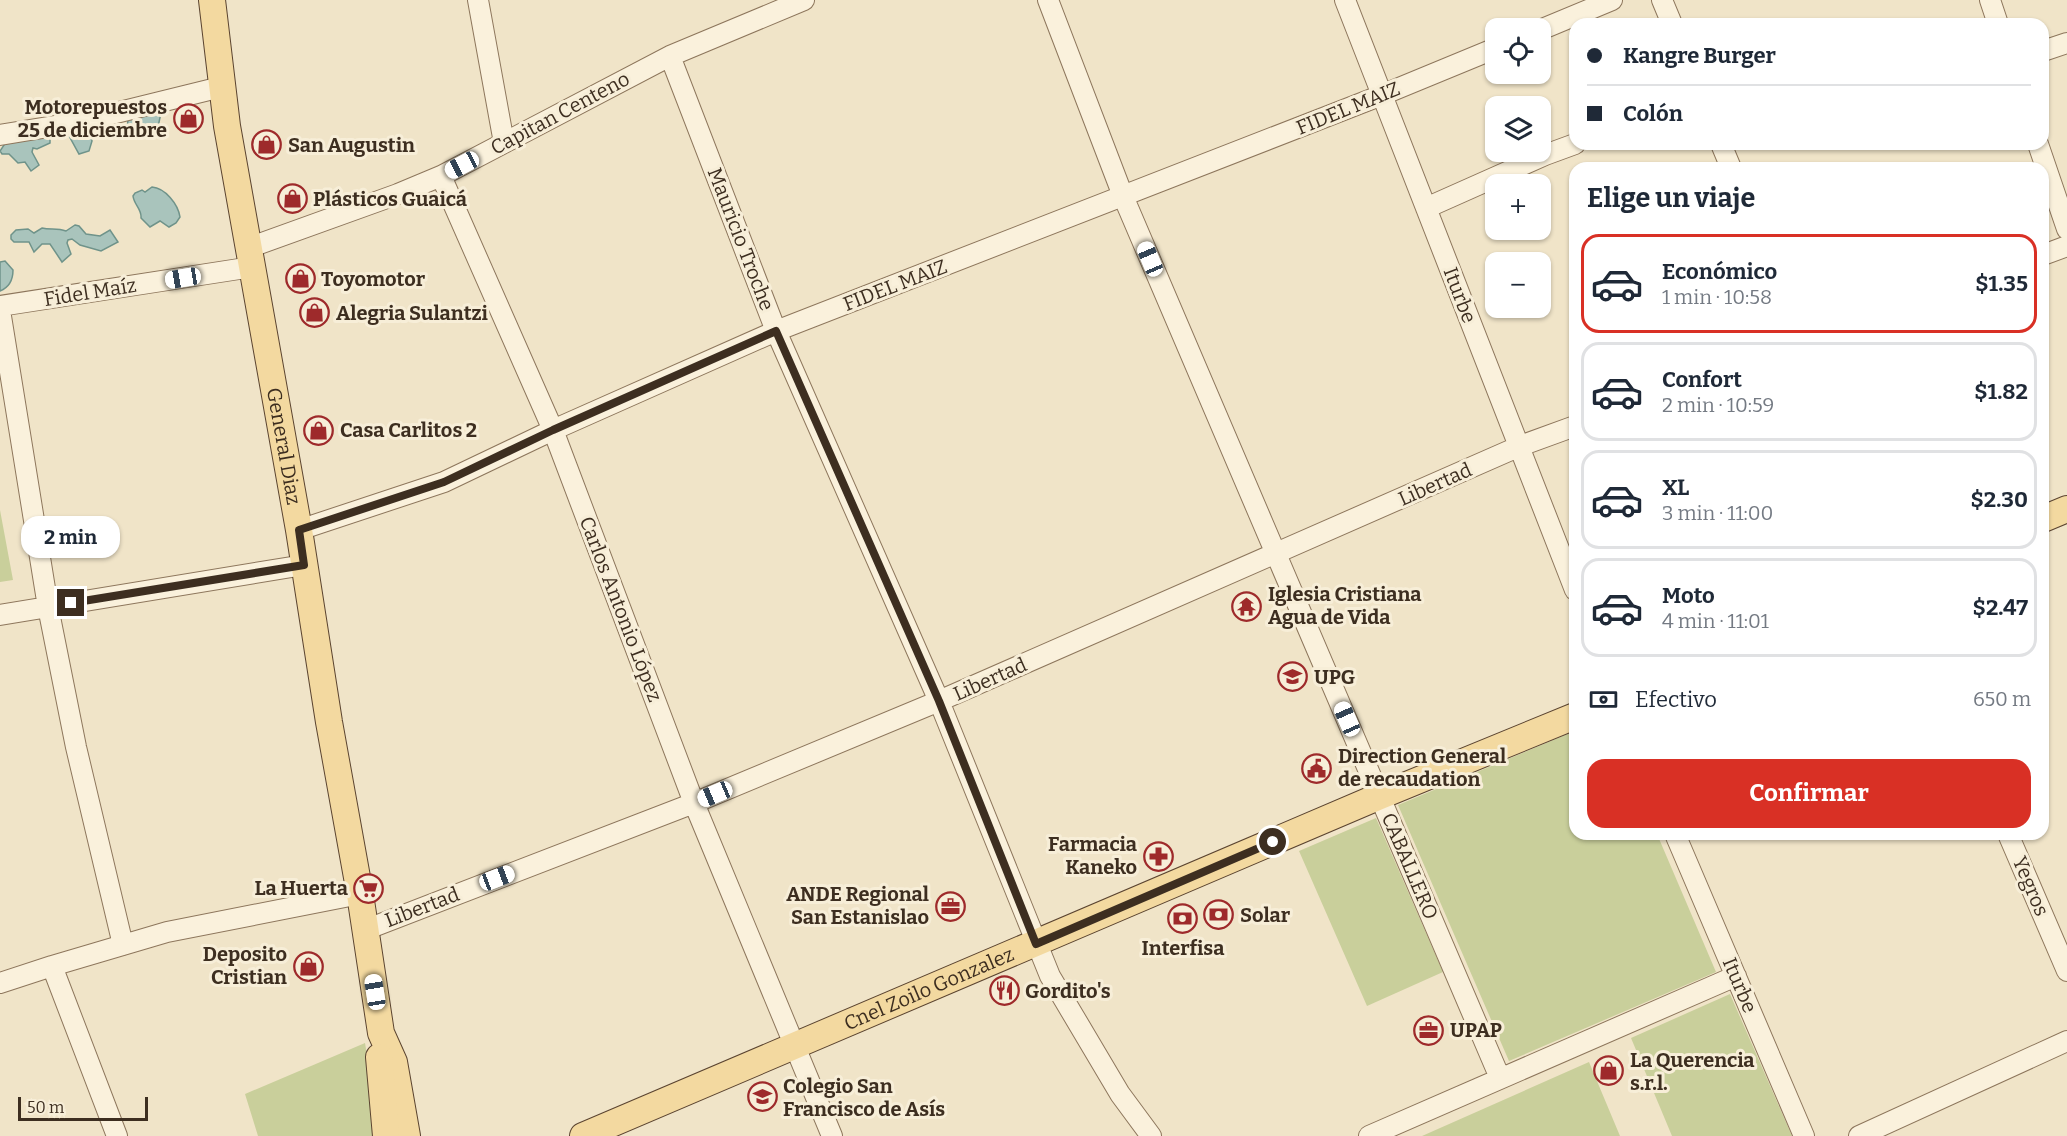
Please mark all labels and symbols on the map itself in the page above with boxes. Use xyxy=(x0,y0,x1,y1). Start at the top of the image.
street label: Capitan Centeno xyxy=(486,66,634,160)
street label: FIDEL MAIZ xyxy=(1293,76,1403,140)
place label: Motorepuestos 25 de diciembre xyxy=(18,95,167,142)
shop icon: Motorepuestos 25 de diciembre xyxy=(172,103,204,135)
shop icon: San Augustin xyxy=(251,129,283,161)
place label: San Augustin xyxy=(288,133,415,157)
car xyxy=(442,149,482,181)
street label: Mauricio Troche xyxy=(703,164,779,314)
shop icon: Plásticos Guaicá xyxy=(276,183,308,215)
place label: Plásticos Guaicá xyxy=(313,187,467,211)
car xyxy=(1135,239,1165,279)
street label: FIDEL MAIZ xyxy=(840,254,950,316)
shop icon: Toyomotor xyxy=(284,263,316,295)
street label: Iturbe xyxy=(1438,264,1482,326)
car xyxy=(164,266,202,290)
place label: Toyomotor xyxy=(321,267,426,291)
street label: Fidel Maíz xyxy=(42,273,138,311)
shop icon: Alegria Sulantzi xyxy=(299,297,331,329)
place label: Alegria Sulantzi xyxy=(336,301,489,325)
street label: General Diaz xyxy=(262,386,306,507)
shop icon: Casa Carlitos 2 xyxy=(303,414,335,446)
place label: Casa Carlitos 2 xyxy=(340,418,477,442)
street label: Libertad xyxy=(1395,457,1476,511)
street label: Carlos Antonio López xyxy=(575,513,667,705)
callout: 2 min xyxy=(22,516,121,558)
place label: Iglesia Cristiana Agua de Vida xyxy=(1268,582,1422,629)
route end xyxy=(57,589,84,616)
temple icon: Iglesia Cristiana Agua de Vida xyxy=(1231,590,1263,622)
street label: Libertad xyxy=(950,652,1031,706)
school or university icon: UPG xyxy=(1277,661,1309,693)
place label: UPG xyxy=(1314,665,1355,689)
car xyxy=(1331,699,1363,739)
place label: Direction General de recaudation xyxy=(1338,744,1506,791)
public building icon: Direction General de recaudation xyxy=(1301,752,1333,784)
car xyxy=(695,779,735,809)
street label: CABALLERO xyxy=(1377,809,1443,923)
route start xyxy=(1259,828,1286,855)
place label: Farmacia Kaneko xyxy=(1048,832,1137,879)
pharmacy icon: Farmacia Kaneko xyxy=(1142,840,1174,872)
street label: Yegros xyxy=(2008,852,2054,920)
car xyxy=(477,863,517,893)
supermarket icon: La Huerta xyxy=(353,872,385,904)
place label: La Huerta xyxy=(254,876,348,900)
street label: Libertad xyxy=(381,882,463,932)
place label: ANDE Regional San Estanislao xyxy=(786,882,929,929)
office icon: ANDE Regional San Estanislao xyxy=(934,890,966,922)
bank icon: Solar xyxy=(1203,899,1235,931)
bank icon: Interfisa xyxy=(1167,902,1199,934)
place label: Solar xyxy=(1240,903,1291,927)
place label: Interfisa xyxy=(1142,936,1224,960)
place label: Deposito Cristian xyxy=(203,942,287,989)
street label: Cnel Zoilo Gonzalez xyxy=(840,942,1017,1035)
shop icon: Deposito Cristian xyxy=(292,950,324,982)
street label: Iturbe xyxy=(1718,954,1762,1016)
car xyxy=(363,973,387,1011)
restaurant icon: Gordito's xyxy=(988,975,1020,1007)
place label: Gordito's xyxy=(1025,979,1111,1003)
office icon: UPAP xyxy=(1413,1014,1445,1046)
place label: UPAP xyxy=(1450,1018,1502,1042)
place label: La Querencia s.r.l. xyxy=(1630,1048,1755,1095)
shop icon: La Querencia s.r.l. xyxy=(1593,1055,1625,1087)
place label: Colegio San Francisco de Asís xyxy=(783,1074,945,1121)
school or university icon: Colegio San Francisco de Asís xyxy=(746,1081,778,1113)
scale bar xyxy=(18,1094,148,1122)

